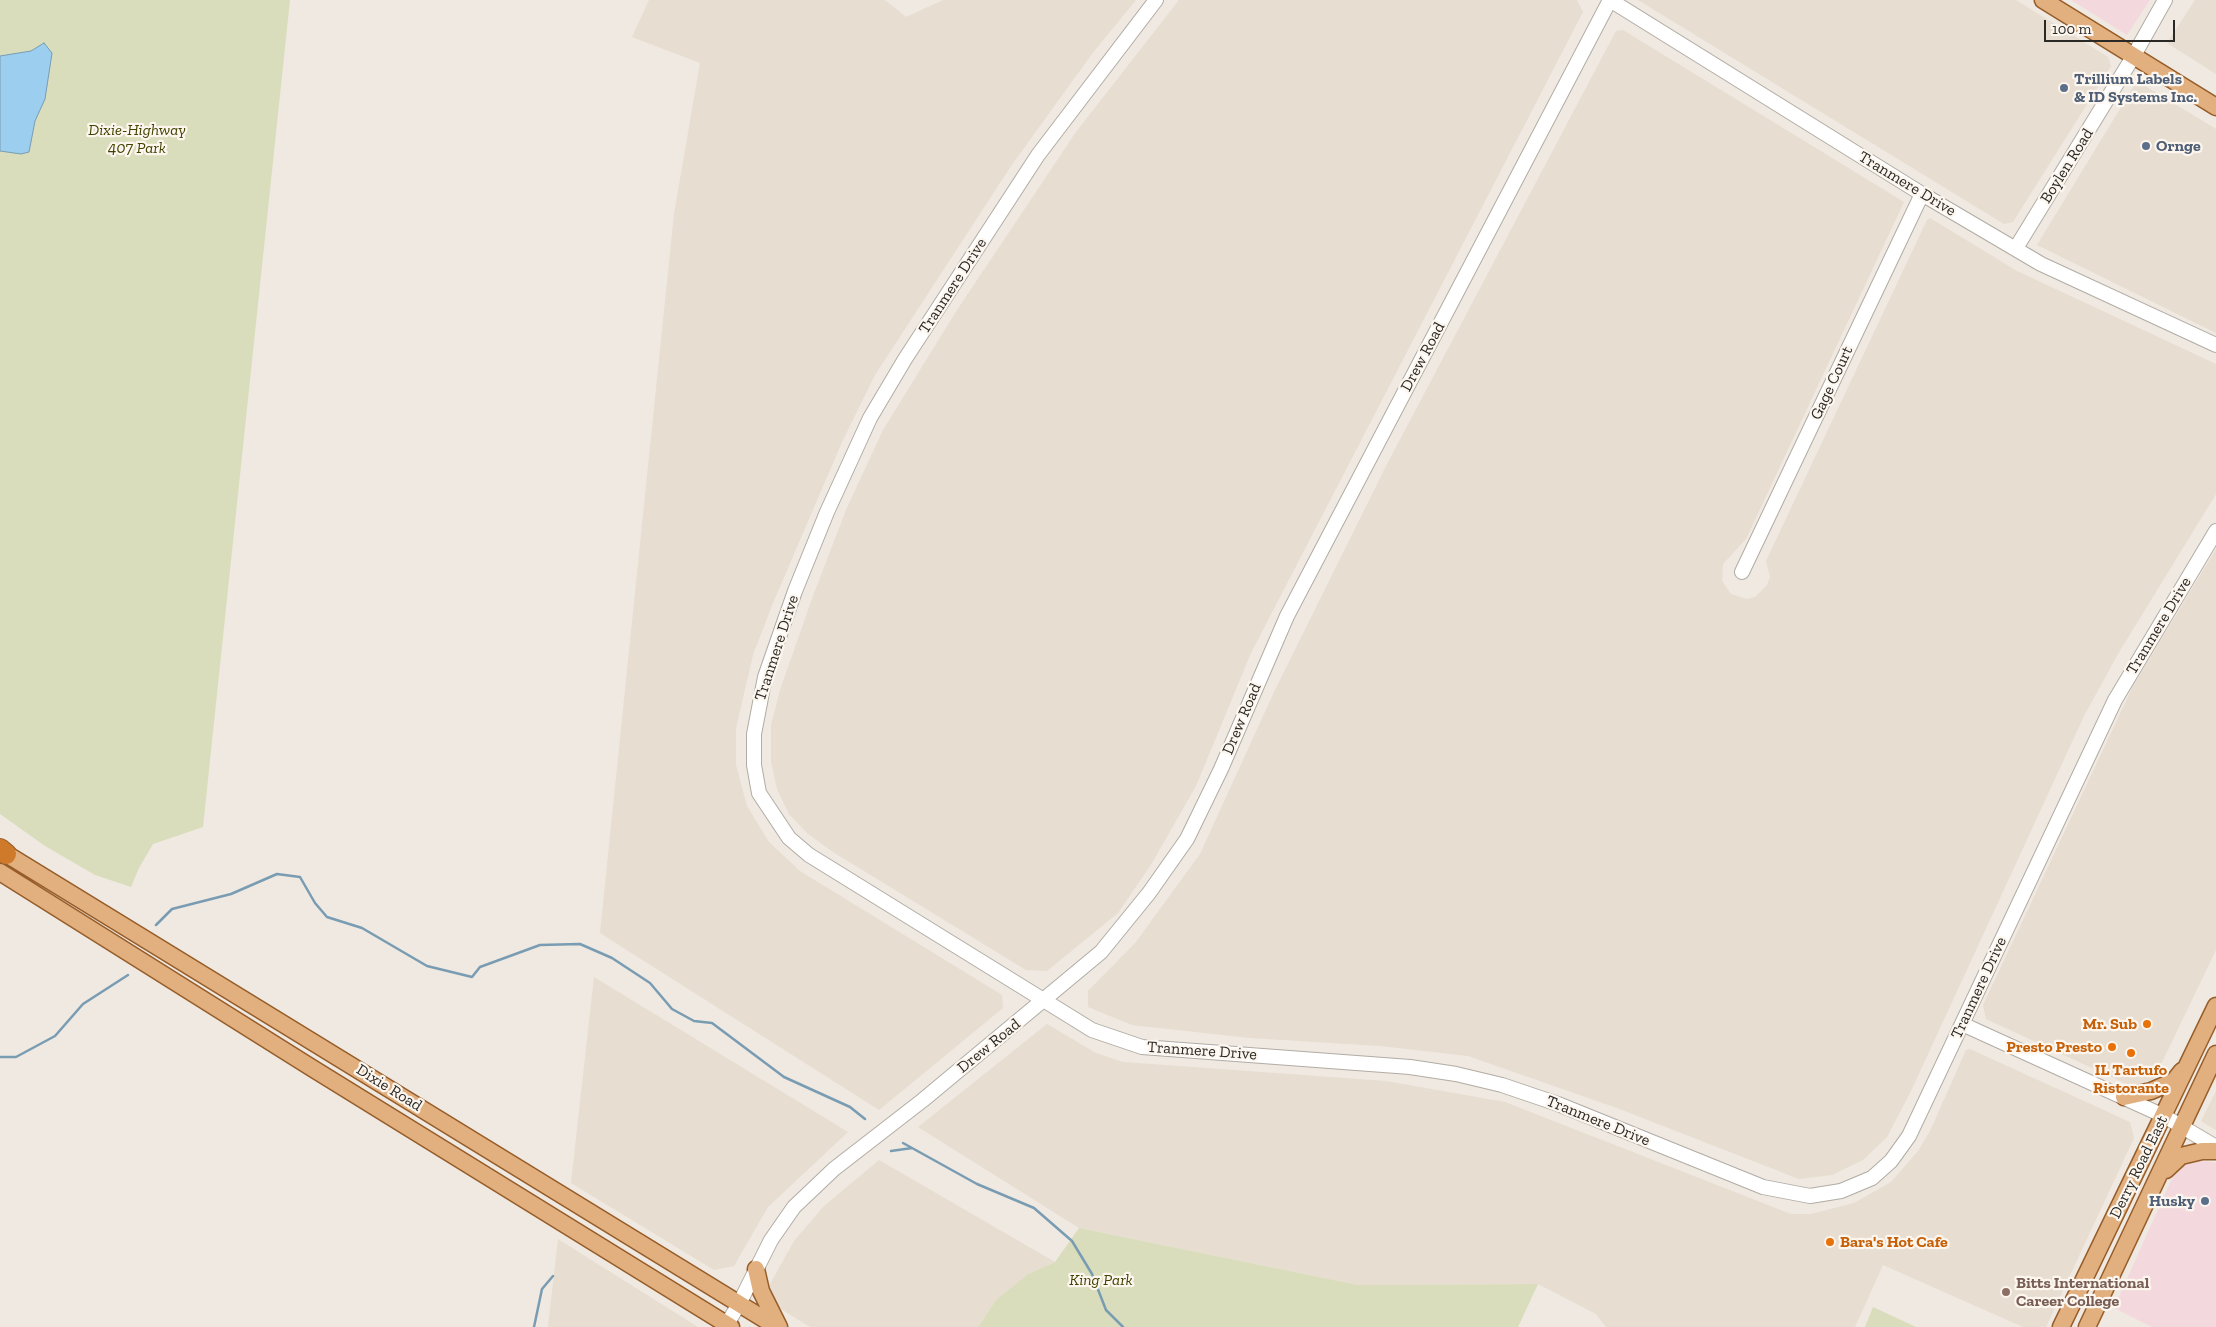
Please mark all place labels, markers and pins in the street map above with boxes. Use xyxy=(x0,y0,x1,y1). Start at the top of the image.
place label: Trillium Labels & ID Systems Inc. xyxy=(2074,69,2197,107)
marker: Trillium Labels & ID Systems Inc. xyxy=(2058,82,2070,94)
place label: Ornge xyxy=(2156,136,2201,156)
marker: Ornge xyxy=(2140,140,2152,152)
place label: Mr. Sub xyxy=(2082,1014,2137,1034)
marker: Mr. Sub xyxy=(2141,1018,2153,1030)
place label: Presto Presto xyxy=(2006,1037,2102,1057)
marker: Presto Presto xyxy=(2106,1041,2118,1053)
marker: IL Tartufo Ristorante xyxy=(2125,1047,2137,1059)
place label: IL Tartufo Ristorante xyxy=(2093,1060,2169,1098)
place label: Husky xyxy=(2149,1191,2195,1211)
marker: Husky xyxy=(2199,1195,2211,1207)
place label: Bara's Hot Cafe xyxy=(1840,1232,1948,1252)
marker: Bara's Hot Cafe xyxy=(1824,1236,1836,1248)
place label: Bitts International Career College xyxy=(2016,1273,2149,1311)
marker: Bitts International Career College xyxy=(2000,1286,2012,1298)

